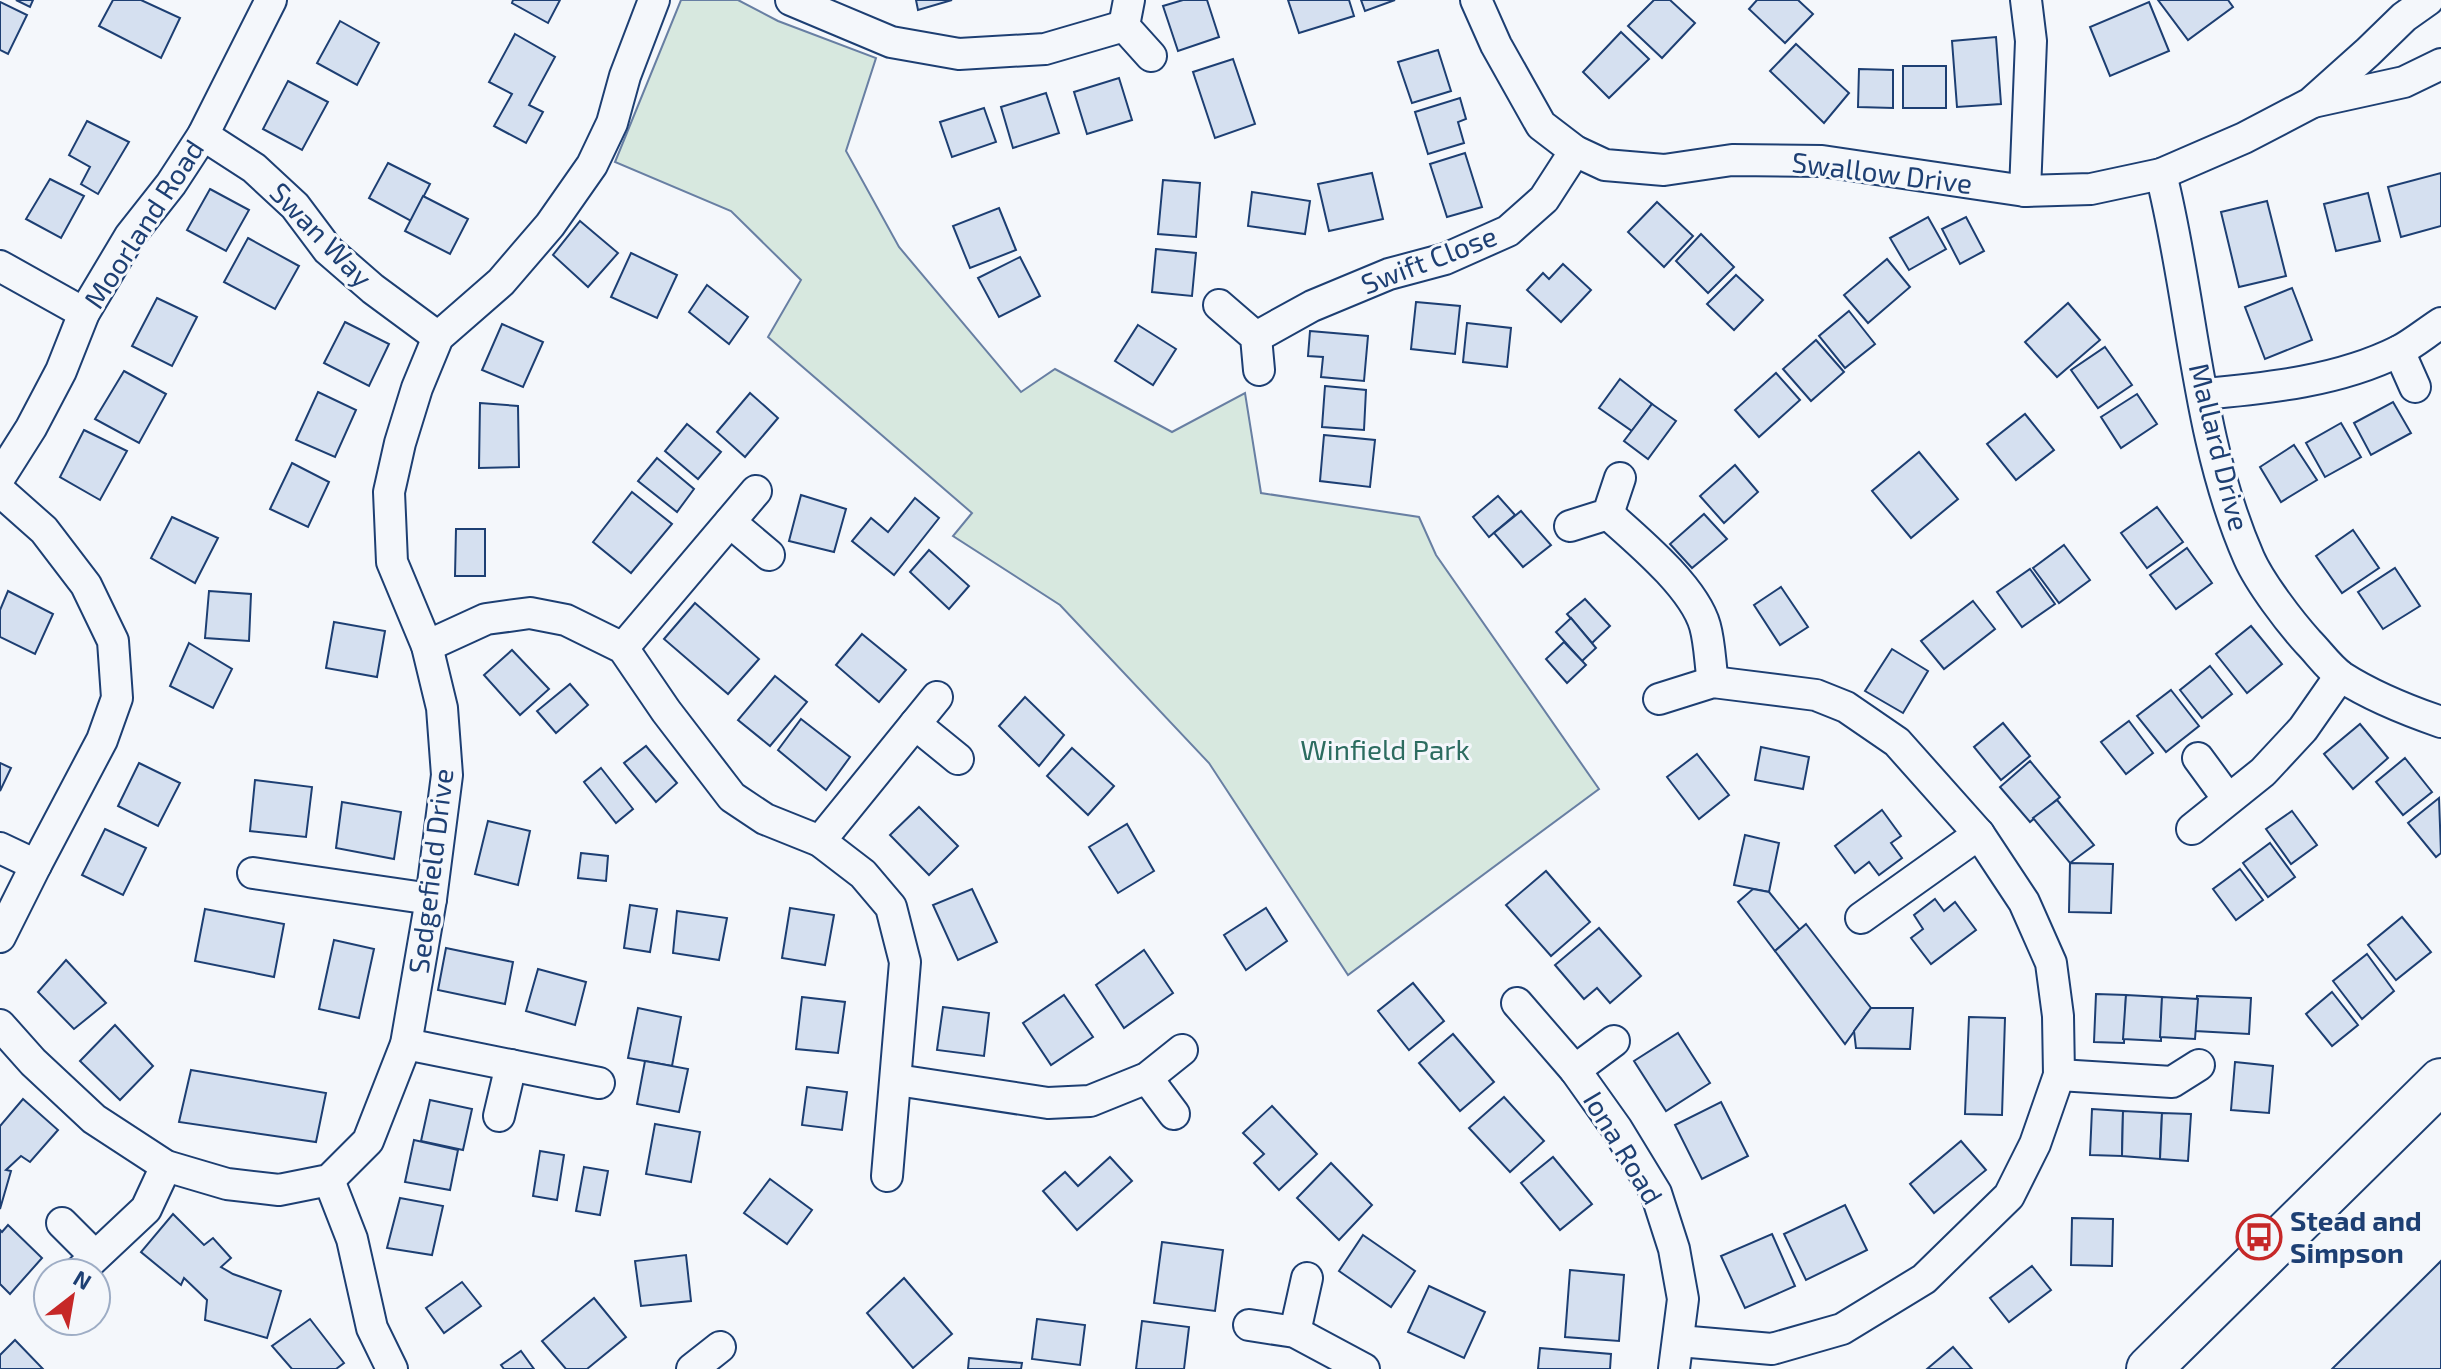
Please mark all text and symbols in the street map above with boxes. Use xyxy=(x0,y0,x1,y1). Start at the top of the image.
street label: Moorland Road xyxy=(76,133,210,314)
street label: Swallow Drive xyxy=(1790,144,1974,200)
street label: Swan Way xyxy=(263,175,380,294)
street label: Swift Close xyxy=(1356,218,1501,300)
street label: Mallard Drive xyxy=(2183,359,2257,534)
park label: Winfield Park xyxy=(1300,732,1470,766)
street label: Sedgefield Drive xyxy=(401,766,459,975)
street label: Iona Road xyxy=(1577,1085,1671,1210)
place label: Stead and Simpson xyxy=(2290,1203,2422,1269)
bus stop icon: Stead and Simpson xyxy=(2235,1213,2283,1261)
north arrow xyxy=(32,1257,112,1337)
text: N xyxy=(69,1264,96,1294)

